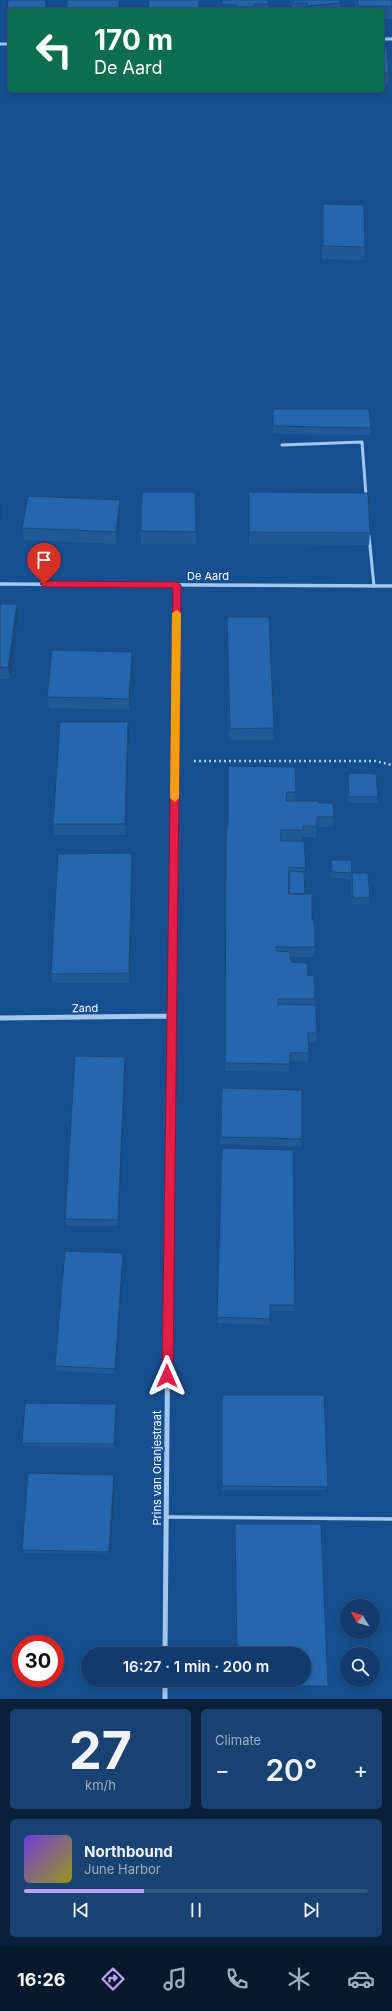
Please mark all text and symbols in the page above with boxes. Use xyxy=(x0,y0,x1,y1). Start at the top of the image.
text: 170 m xyxy=(94,23,173,57)
icon: left xyxy=(28,24,80,76)
text: De Aard xyxy=(94,57,163,78)
pin xyxy=(27,543,61,584)
icon: arrive xyxy=(33,549,55,571)
street label: De Aard xyxy=(187,569,229,583)
street label: Zand xyxy=(72,1001,98,1015)
position arrow xyxy=(146,1355,188,1397)
street label: Prins van Oranjestraat xyxy=(150,1410,164,1526)
north arrow xyxy=(340,1599,380,1639)
map controls xyxy=(340,1599,380,1687)
speed limit sign: 30 xyxy=(12,1635,64,1687)
button: search xyxy=(340,1647,380,1687)
text: 16:27 · 1 min · 200 m xyxy=(123,1657,269,1676)
text: 27 xyxy=(69,1719,132,1782)
text: Climate xyxy=(215,1732,261,1748)
text: 20° xyxy=(265,1752,318,1788)
text: − xyxy=(215,1757,230,1783)
text: + xyxy=(353,1757,368,1783)
text: km/h xyxy=(85,1777,116,1793)
text: Northbound xyxy=(84,1842,173,1861)
text: June Harbor xyxy=(84,1861,161,1877)
icon: previous xyxy=(70,1899,92,1921)
icon: pause xyxy=(185,1899,207,1921)
icon: next xyxy=(300,1899,322,1921)
icon: directions xyxy=(99,1965,127,1993)
icon: music xyxy=(161,1965,189,1993)
icon: phone xyxy=(223,1965,251,1993)
icon: climate xyxy=(285,1965,313,1993)
icon: car xyxy=(347,1965,375,1993)
text: 16:26 xyxy=(17,1969,65,1990)

